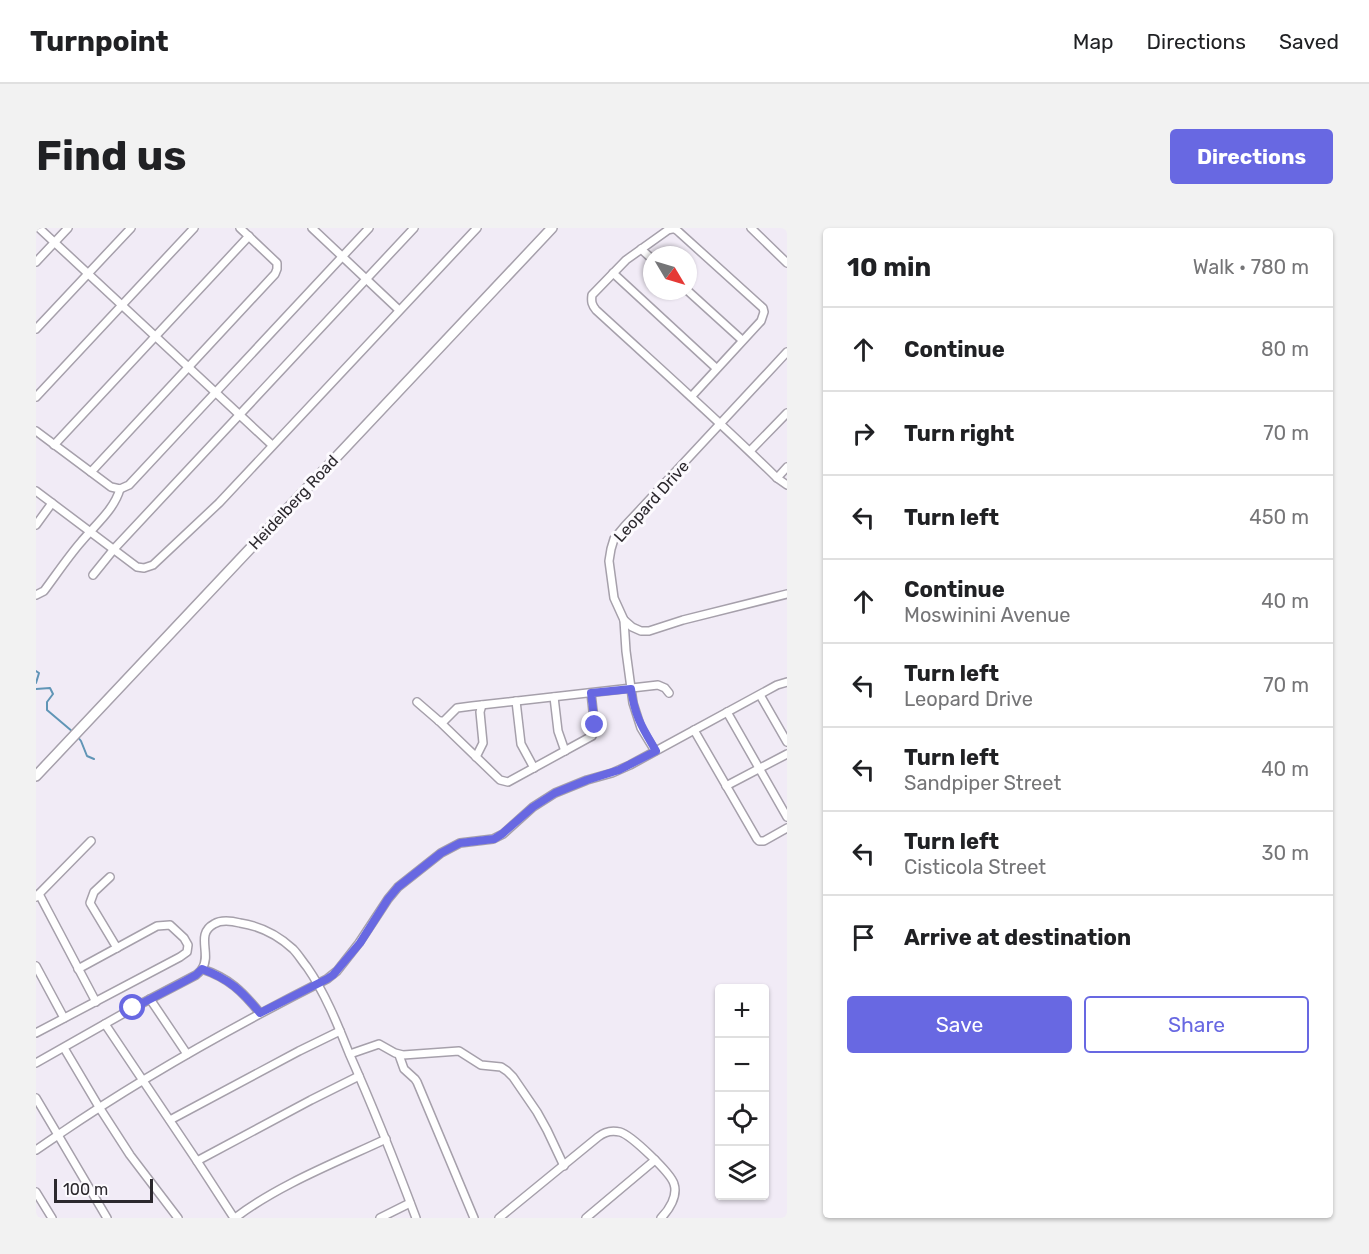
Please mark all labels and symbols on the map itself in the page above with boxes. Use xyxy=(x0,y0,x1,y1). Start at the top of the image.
north arrow xyxy=(643,246,697,300)
street label: Heidelberg Road xyxy=(245,451,342,554)
street label: Leopard Drive xyxy=(610,457,693,546)
route end xyxy=(581,711,607,737)
route start xyxy=(119,994,145,1020)
scale bar xyxy=(54,1176,153,1204)

